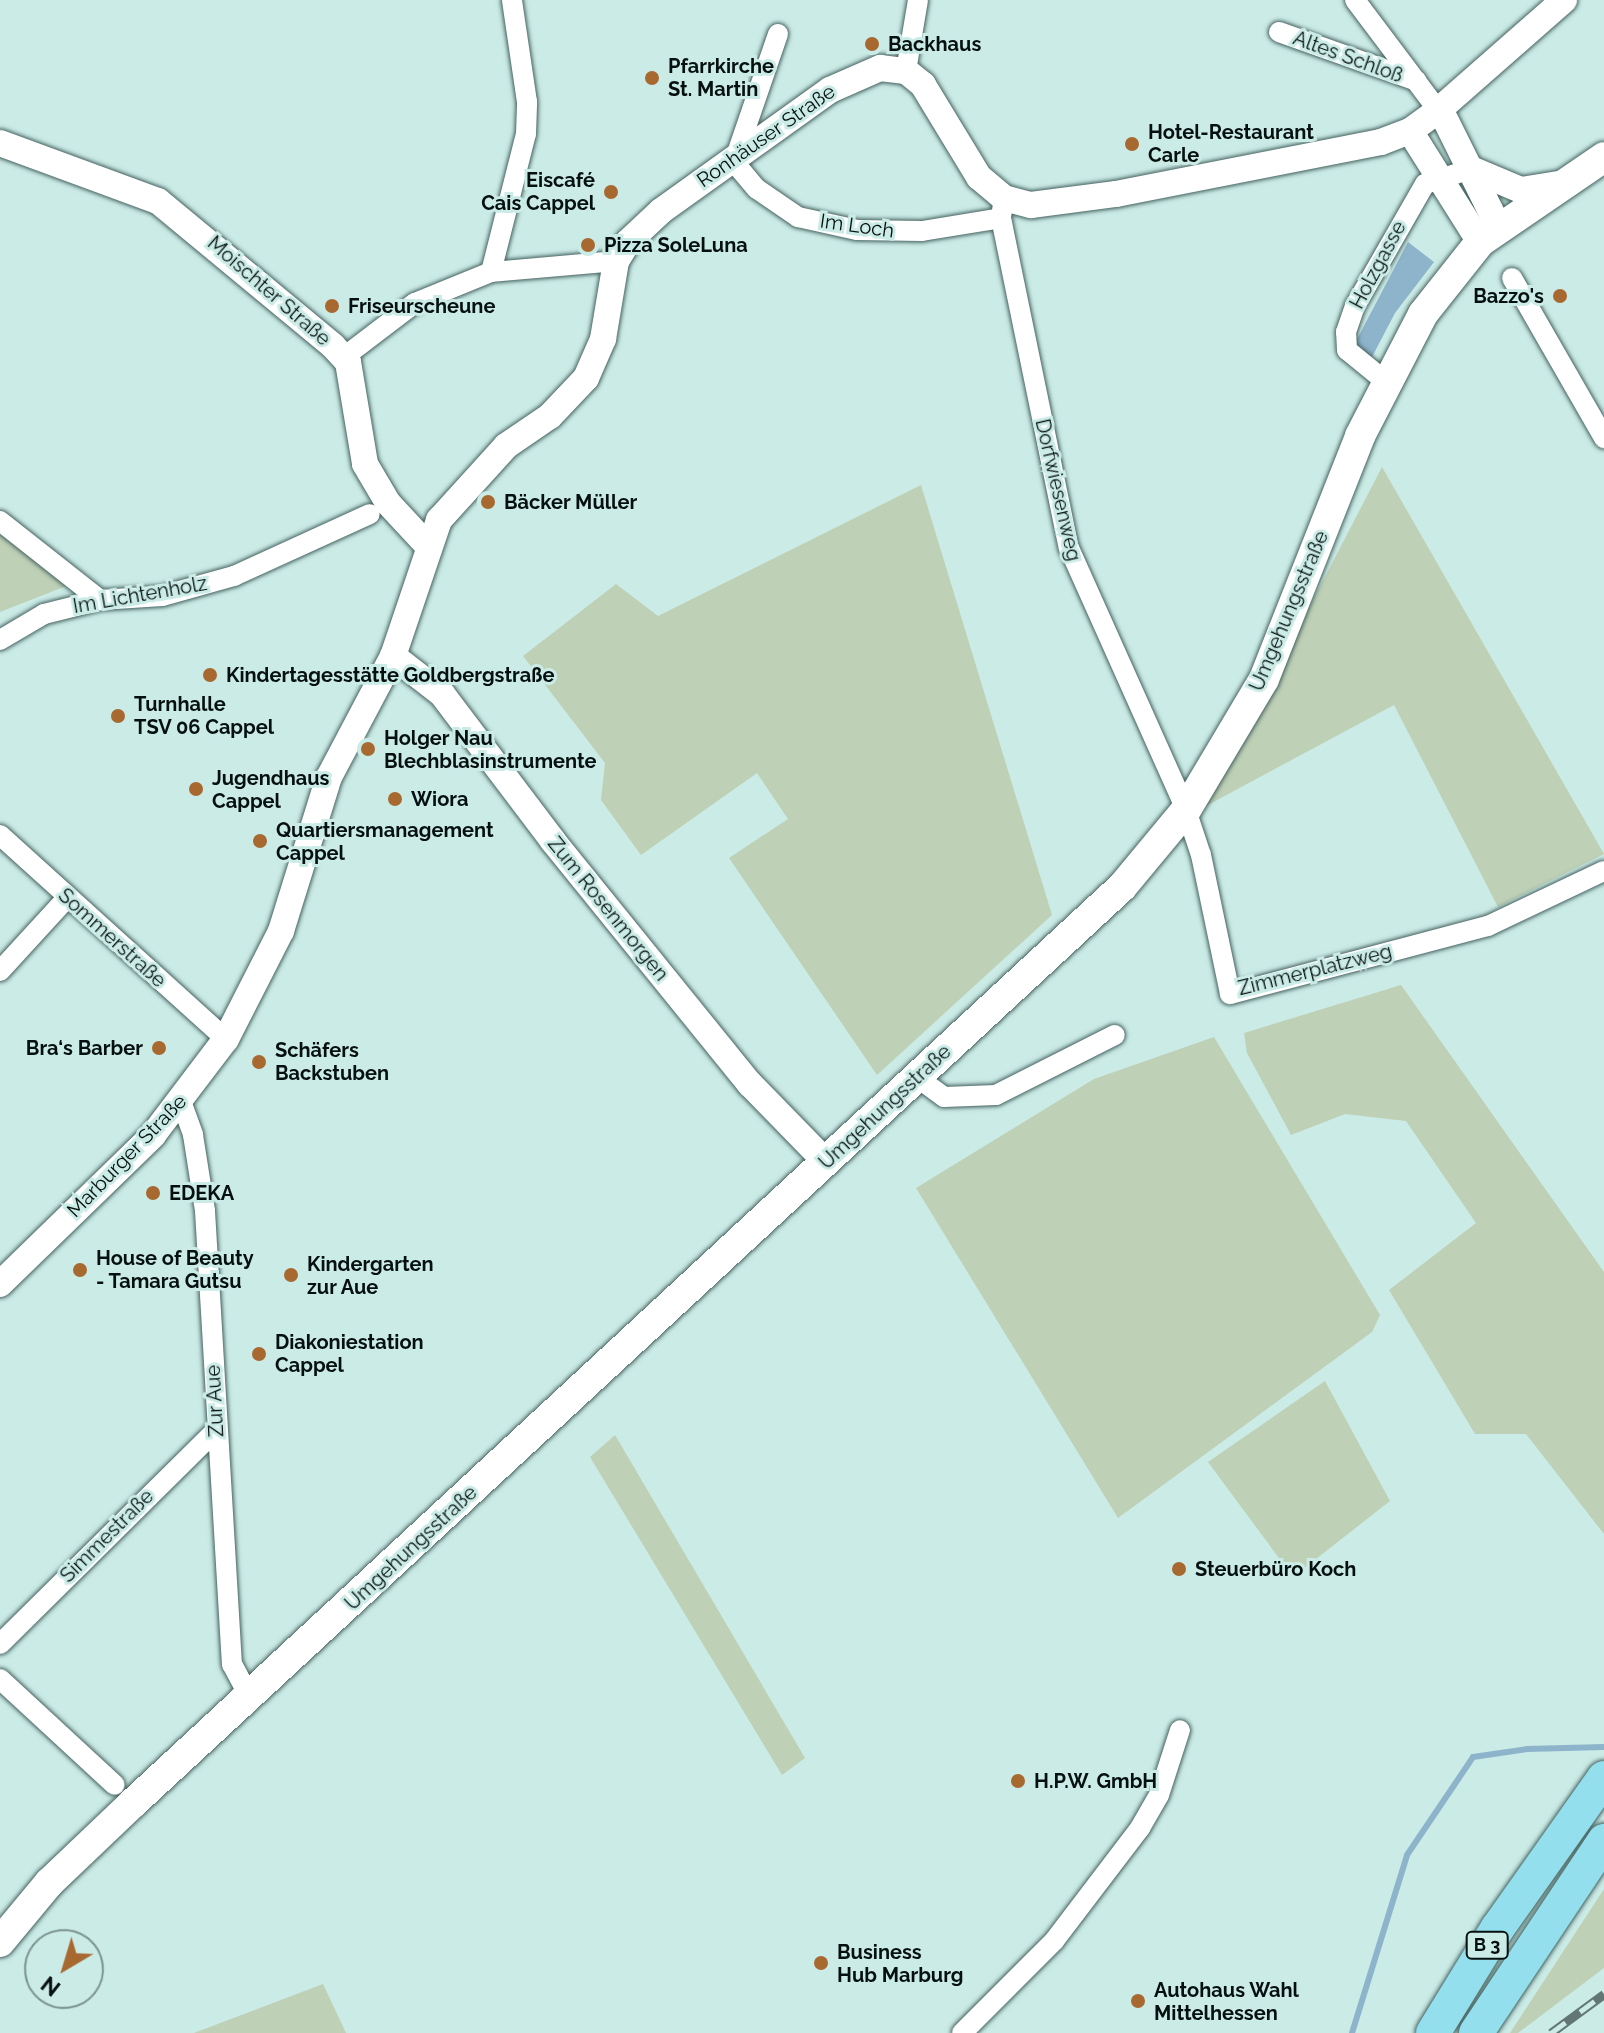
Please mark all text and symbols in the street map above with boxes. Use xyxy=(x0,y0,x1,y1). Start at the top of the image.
street label: Altes Schloß xyxy=(1290,26,1406,88)
place label: Backhaus xyxy=(888,32,981,56)
marker: Backhaus xyxy=(863,35,881,53)
place label: Pfarrkirche St. Martin xyxy=(668,54,774,101)
marker: Pfarrkirche St. Martin xyxy=(643,69,661,87)
street label: Ronhäuser Straße xyxy=(692,79,840,193)
place label: Hotel-Restaurant Carle xyxy=(1148,120,1314,167)
marker: Hotel-Restaurant Carle xyxy=(1123,135,1141,153)
place label: Eiscafé Cais Cappel xyxy=(481,168,595,215)
marker: Eiscafé Cais Cappel xyxy=(602,183,620,201)
street label: Im Loch xyxy=(818,209,896,243)
street label: Holzgasse xyxy=(1345,217,1411,313)
street label: Moischter Straße xyxy=(202,231,336,351)
place label: Pizza SoleLuna xyxy=(604,233,748,257)
marker: Pizza SoleLuna xyxy=(579,236,597,254)
place label: Bazzo's xyxy=(1473,284,1544,308)
marker: Bazzo's xyxy=(1551,287,1569,305)
place label: Friseurscheune xyxy=(348,294,495,318)
marker: Friseurscheune xyxy=(323,297,341,315)
street label: Dorfwiesenweg xyxy=(1030,417,1086,563)
place label: Bäcker Müller xyxy=(504,490,638,514)
marker: Bäcker Müller xyxy=(479,493,497,511)
street label: Umgehungsstraße xyxy=(1244,527,1334,695)
street label: Im Lichtenholz xyxy=(71,571,209,619)
place label: Kindertagesstätte Goldbergstraße xyxy=(226,663,554,687)
marker: Kindertagesstätte Goldbergstraße xyxy=(201,666,219,684)
place label: Turnhalle TSV 06 Cappel xyxy=(134,692,275,739)
marker: Turnhalle TSV 06 Cappel xyxy=(109,707,127,725)
place label: Holger Nau Blechblasinstrumente xyxy=(384,726,597,773)
marker: Holger Nau Blechblasinstrumente xyxy=(359,740,377,758)
place label: Jugendhaus Cappel xyxy=(212,766,329,813)
marker: Jugendhaus Cappel xyxy=(187,780,205,798)
place label: Wiora xyxy=(411,787,468,811)
marker: Wiora xyxy=(386,790,404,808)
place label: Quartiersmanagement Cappel xyxy=(276,818,494,865)
marker: Quartiersmanagement Cappel xyxy=(251,832,269,850)
street label: Zum Rosenmorgen xyxy=(543,832,673,986)
street label: Sommerstraße xyxy=(53,883,171,993)
street label: Zimmerplatzweg xyxy=(1236,939,1394,1001)
place label: Bra‘s Barber xyxy=(26,1036,143,1060)
place label: Schäfers Backstuben xyxy=(275,1038,389,1085)
marker: Bra‘s Barber xyxy=(150,1039,168,1057)
street label: Umgehungsstraße xyxy=(814,1040,956,1174)
marker: Schäfers Backstuben xyxy=(250,1053,268,1071)
street label: Marburger Straße xyxy=(62,1089,192,1223)
place label: EDEKA xyxy=(169,1181,234,1205)
marker: EDEKA xyxy=(144,1184,162,1202)
place label: House of Beauty - Tamara Gutsu xyxy=(96,1246,254,1293)
place label: Kindergarten zur Aue xyxy=(307,1252,434,1299)
marker: House of Beauty - Tamara Gutsu xyxy=(71,1261,89,1279)
marker: Kindergarten zur Aue xyxy=(282,1266,300,1284)
place label: Diakoniestation Cappel xyxy=(275,1330,424,1377)
marker: Diakoniestation Cappel xyxy=(250,1345,268,1363)
street label: Zur Aue xyxy=(201,1364,229,1438)
street label: Umgehungsstraße xyxy=(340,1481,482,1615)
street label: Simmestraße xyxy=(55,1484,159,1588)
place label: Steuerbüro Koch xyxy=(1195,1557,1356,1581)
marker: Steuerbüro Koch xyxy=(1170,1560,1188,1578)
place label: H.P.W. GmbH xyxy=(1034,1769,1157,1793)
marker: H.P.W. GmbH xyxy=(1009,1772,1027,1790)
north arrow xyxy=(24,1929,104,2009)
road number: B 3 xyxy=(1465,1931,1509,1959)
place label: Business Hub Marburg xyxy=(837,1940,963,1987)
marker: Business Hub Marburg xyxy=(812,1954,830,1972)
text: N xyxy=(36,1971,65,2002)
place label: Autohaus Wahl Mittelhessen xyxy=(1154,1978,1300,2025)
marker: Autohaus Wahl Mittelhessen xyxy=(1129,1992,1147,2010)

